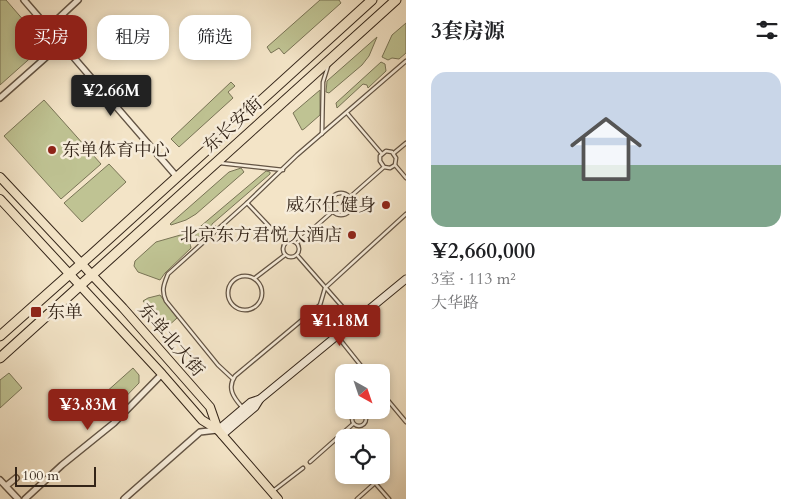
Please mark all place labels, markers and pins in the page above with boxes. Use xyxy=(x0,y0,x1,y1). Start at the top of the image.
pin: ¥2.66M xyxy=(70,74,152,117)
place label: 东单体育中心 xyxy=(62,138,170,163)
marker: 东单体育中心 xyxy=(46,144,58,156)
place label: 威尔仕健身 xyxy=(286,193,376,218)
marker: 威尔仕健身 xyxy=(380,199,392,211)
place label: 北京东方君悦大酒店 xyxy=(180,223,342,248)
marker: 北京东方君悦大酒店 xyxy=(346,229,358,241)
place label: 东单 xyxy=(47,300,83,325)
pin: ¥1.18M xyxy=(299,304,381,347)
marker: 东单 xyxy=(29,305,43,319)
pin: ¥3.83M xyxy=(47,388,129,431)

